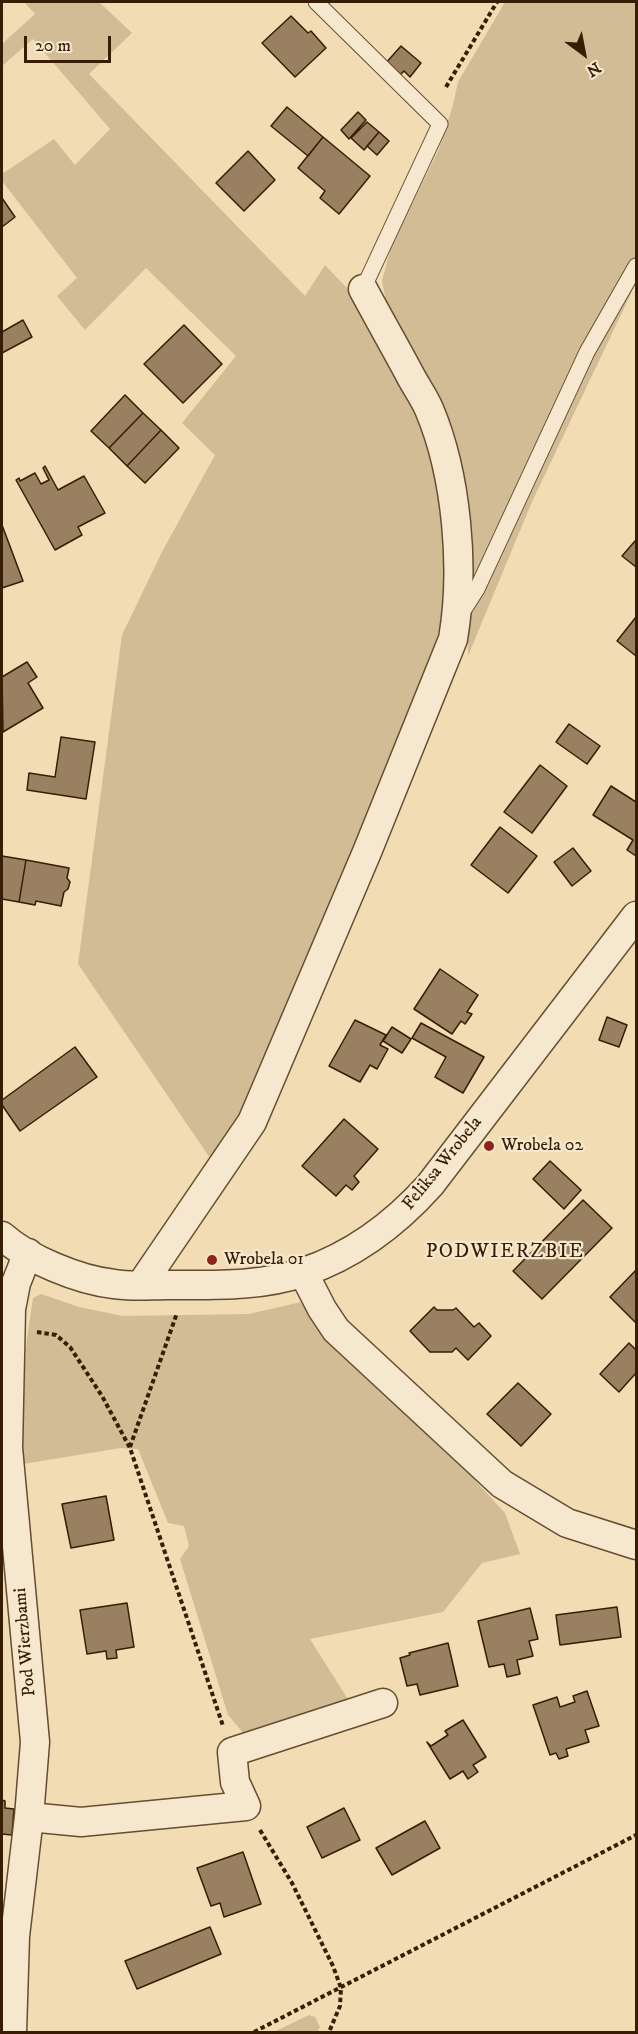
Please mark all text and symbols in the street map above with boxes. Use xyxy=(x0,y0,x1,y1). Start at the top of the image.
scale bar xyxy=(27,24,114,62)
north arrow xyxy=(554,24,614,84)
text: 20 m xyxy=(35,35,71,57)
text: N xyxy=(583,57,604,81)
street label: Feliksa Wrobela xyxy=(399,1113,487,1215)
place label: Wrobela 02 xyxy=(501,1135,583,1157)
marker: Wrobela 02 xyxy=(482,1139,496,1153)
district label: PODWIERZBIE xyxy=(426,1241,584,1265)
place label: Wrobela 01 xyxy=(224,1249,304,1271)
marker: Wrobela 01 xyxy=(205,1253,219,1267)
street label: Pod Wierzbami xyxy=(10,1587,42,1697)

